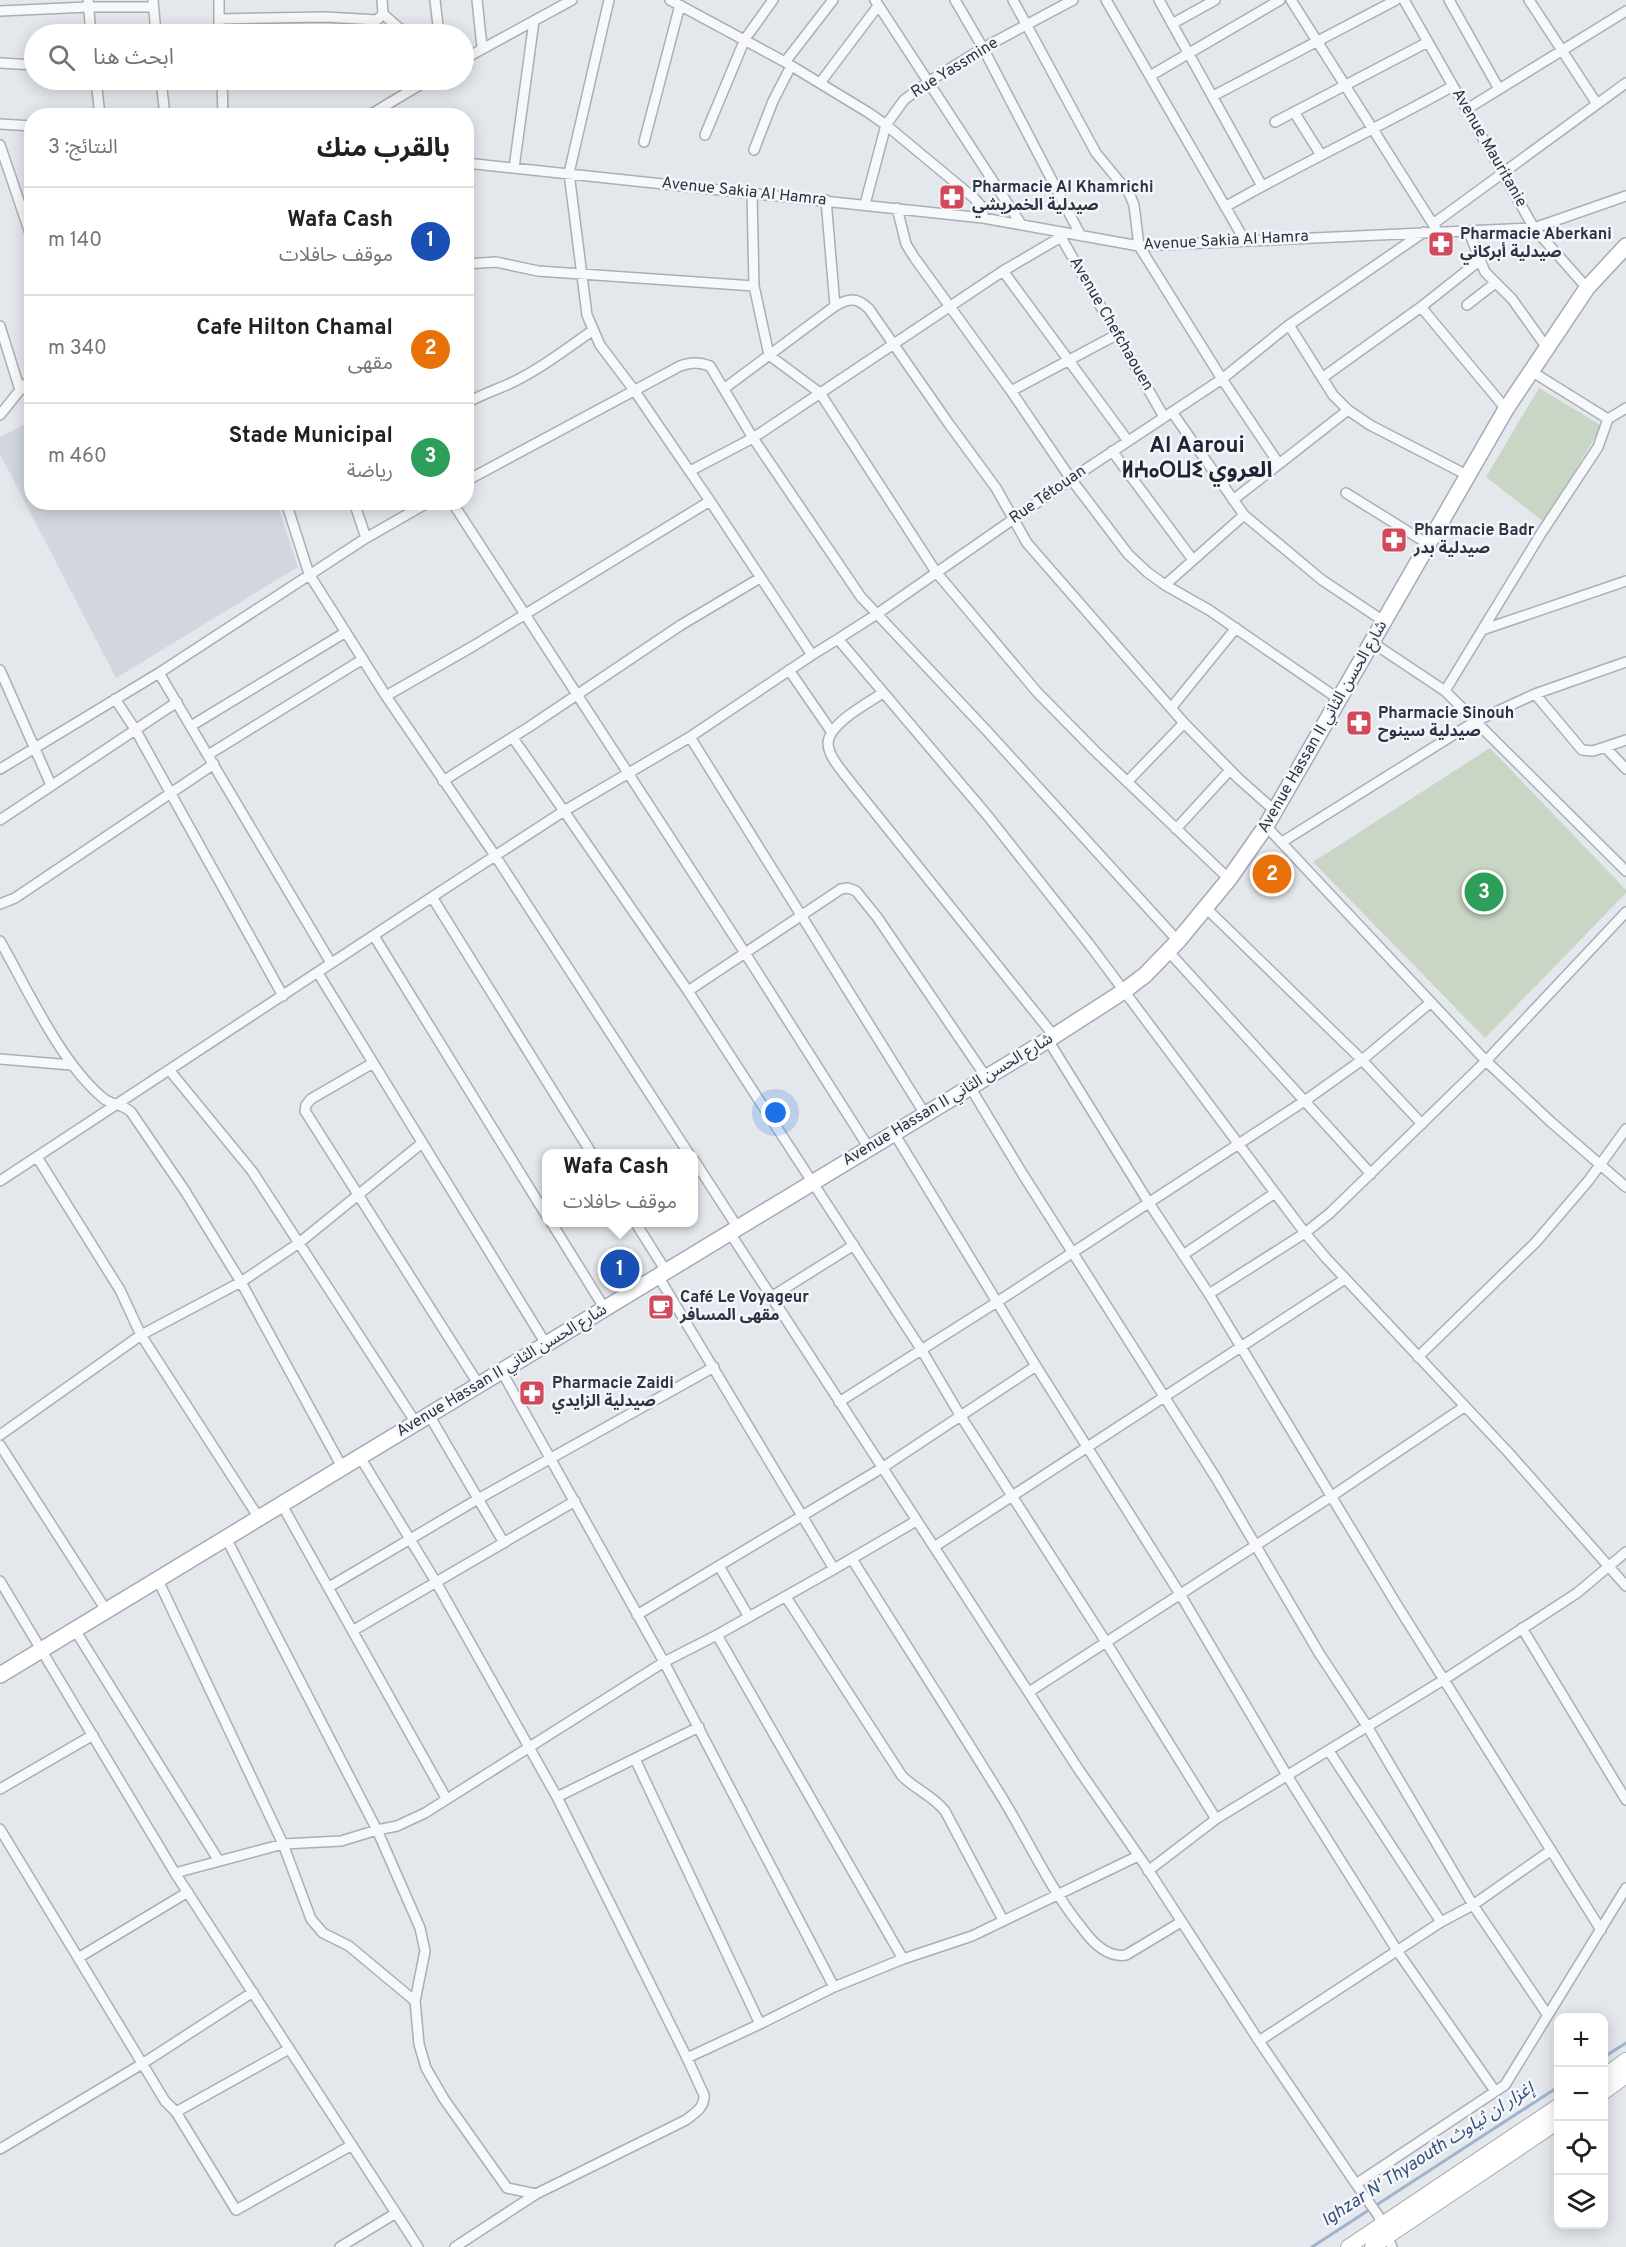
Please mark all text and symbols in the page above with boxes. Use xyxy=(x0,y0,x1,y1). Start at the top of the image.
search box xyxy=(24,24,474,90)
street label: Rue Yassmine xyxy=(908,33,1002,103)
icon: search xyxy=(45,41,78,74)
text: ابحث هنا xyxy=(93,45,174,72)
street label: Avenue Mauritanie xyxy=(1447,85,1531,211)
text: بالقرب منك xyxy=(317,133,450,166)
text: النتائج: 3 xyxy=(48,135,118,161)
street label: Avenue Sakia Al Hamra xyxy=(661,173,827,211)
place label: Pharmacie Al Khamrichi صيدلية الخمريشي xyxy=(972,178,1154,218)
pharmacy icon: Pharmacie Al Khamrichi صيدلية الخمريشي xyxy=(937,182,967,212)
text: Wafa Cash xyxy=(287,207,393,234)
place label: Pharmacie Aberkani صيدلية أبركاني xyxy=(1460,225,1612,265)
street label: Avenue Sakia Al Hamra xyxy=(1143,227,1309,255)
text: 140 m xyxy=(48,228,102,254)
text: 1 xyxy=(427,228,435,254)
pharmacy icon: Pharmacie Aberkani صيدلية أبركاني xyxy=(1426,229,1456,259)
text: موقف حافلات xyxy=(279,243,393,269)
street label: Avenue Chefchaouen xyxy=(1064,253,1158,395)
text: Cafe Hilton Chamal xyxy=(196,315,393,342)
text: 340 m xyxy=(48,336,107,362)
text: 2 xyxy=(424,336,437,362)
text: مقهى xyxy=(348,351,393,377)
text: Stade Municipal xyxy=(229,423,393,450)
district label: Al Aaroui ⵍⵄⴰⵔⵡⵉ العروي xyxy=(1122,433,1272,487)
text: 460 m xyxy=(48,444,107,470)
text: 3 xyxy=(425,444,437,470)
text: رياضة xyxy=(347,459,393,485)
street label: Rue Tétouan xyxy=(1006,461,1090,529)
place label: Pharmacie Badr صيدلية بدر xyxy=(1413,521,1535,559)
pharmacy icon: Pharmacie Badr صيدلية بدر xyxy=(1379,525,1409,555)
street label: Avenue Hassan II شارع الحسن الثاني xyxy=(1254,617,1393,837)
place label: Pharmacie Sinouh صيدلية سينوح xyxy=(1378,704,1514,742)
pharmacy icon: Pharmacie Sinouh صيدلية سينوح xyxy=(1344,708,1374,738)
pin: 2 xyxy=(1252,852,1292,896)
pin: 3 xyxy=(1464,870,1504,914)
street label: Avenue Hassan II شارع الحسن الثاني xyxy=(839,1029,1057,1172)
your location xyxy=(761,1098,790,1127)
popup xyxy=(542,1149,698,1227)
text: Wafa Cash xyxy=(563,1154,669,1181)
text: موقف حافلات xyxy=(563,1190,677,1216)
pin: 1 xyxy=(600,1246,640,1292)
place label: Café Le Voyageur مقهى المسافر xyxy=(679,1288,809,1326)
cafe icon: Café Le Voyageur مقهى المسافر xyxy=(646,1292,676,1322)
street label: Avenue Hassan II شارع الحسن الثاني xyxy=(393,1300,611,1443)
place label: Pharmacie Zaidi صيدلية الزايدي xyxy=(552,1374,674,1414)
pharmacy icon: Pharmacie Zaidi صيدلية الزايدي xyxy=(517,1378,547,1408)
map controls xyxy=(1554,2013,1608,2229)
button: + xyxy=(1554,2013,1608,2067)
button: − xyxy=(1554,2067,1608,2121)
water label: Ighzar N' Thyaouth إغزار ان ثياوث xyxy=(1317,2077,1540,2232)
button: locate xyxy=(1554,2121,1608,2175)
button: layers xyxy=(1554,2175,1608,2229)

